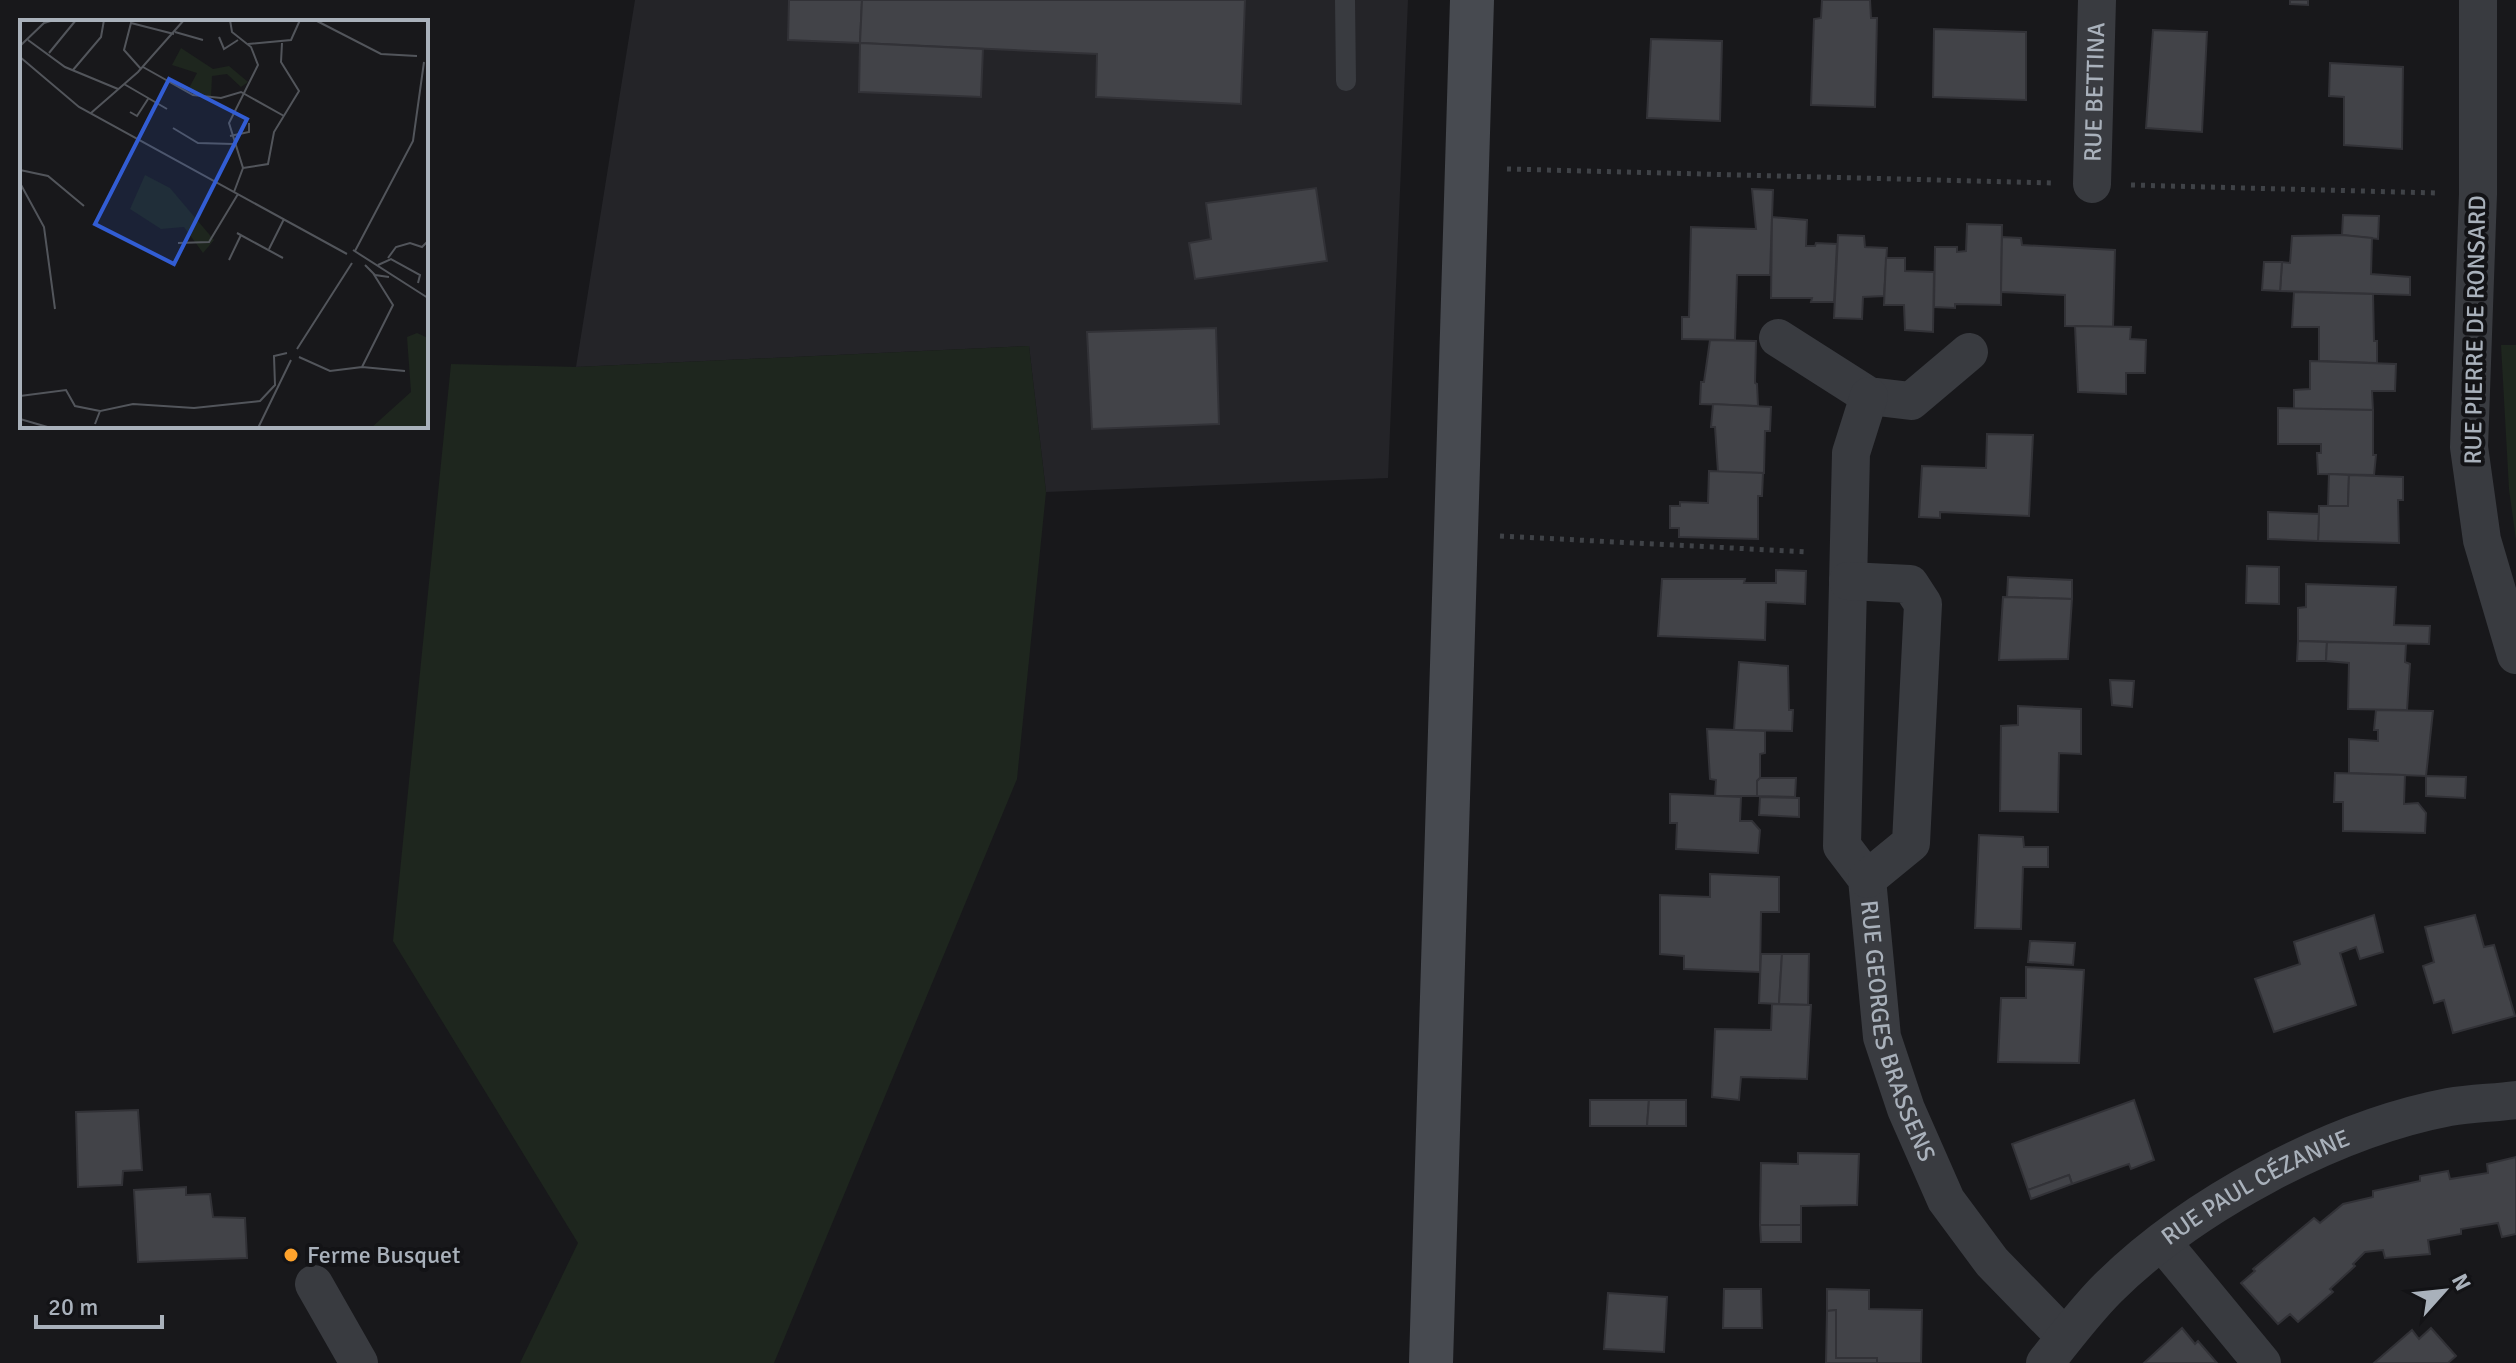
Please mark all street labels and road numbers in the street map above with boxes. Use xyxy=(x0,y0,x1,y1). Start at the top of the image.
street label: RUE BETTINA xyxy=(2078,22,2111,162)
street label: RUE PIERRE DE RONSARD xyxy=(2458,195,2492,465)
street label: RUE GEORGES BRASSENS xyxy=(1854,899,1942,1166)
street label: RUE PAUL CÉZANNE xyxy=(2155,1123,2354,1252)

